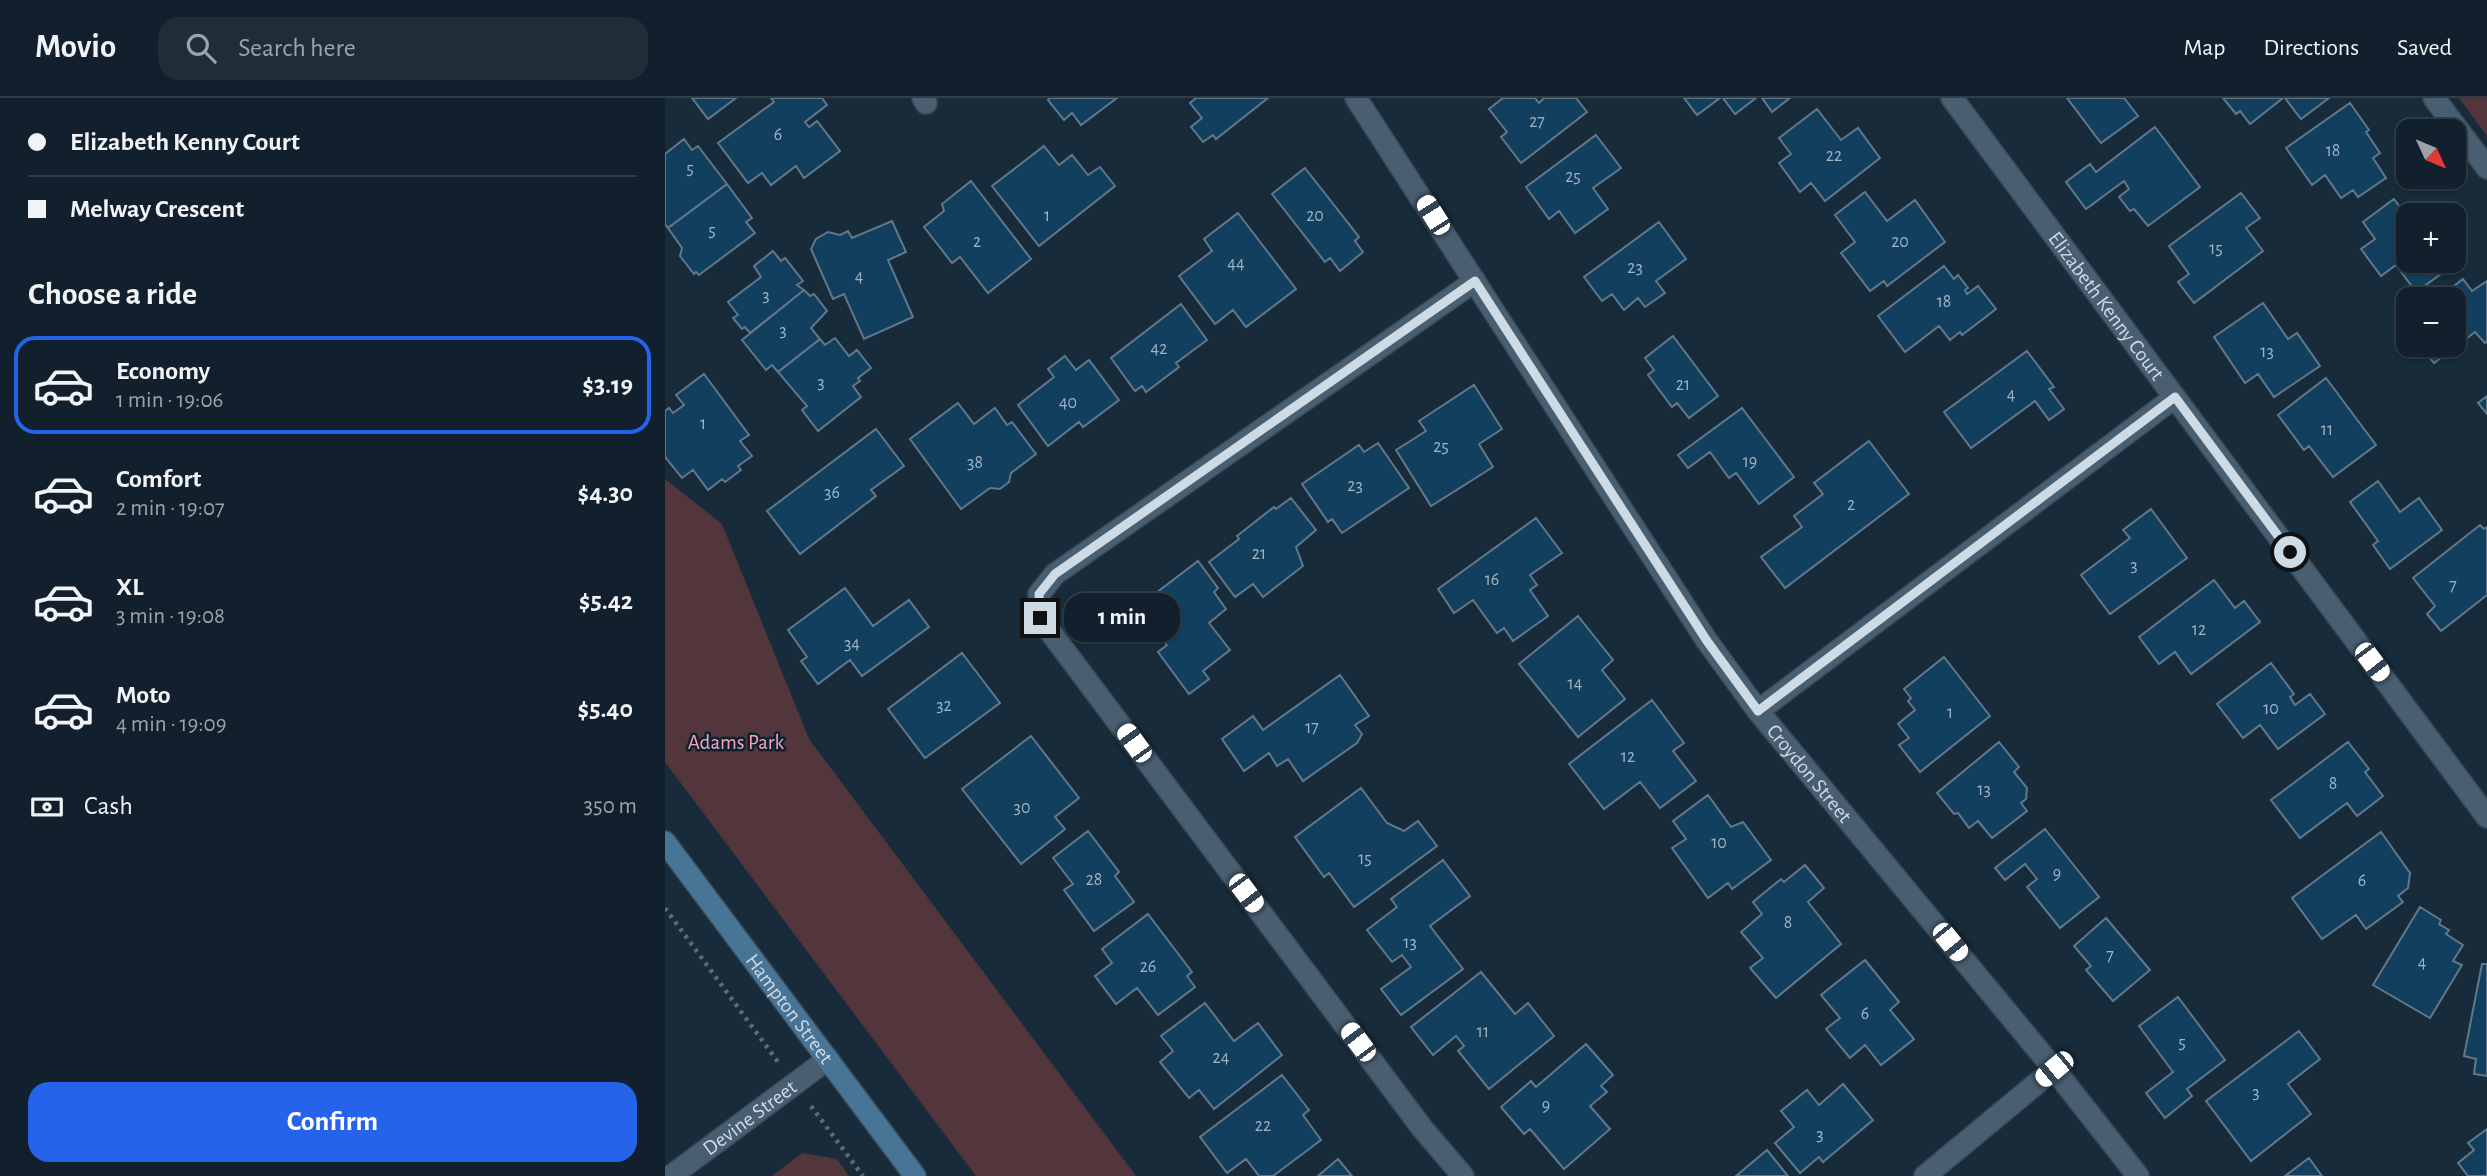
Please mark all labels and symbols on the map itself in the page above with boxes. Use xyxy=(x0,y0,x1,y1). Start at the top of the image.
house number: 27 xyxy=(1529,113,1545,131)
north arrow xyxy=(2396,119,2466,189)
house number: 6 xyxy=(774,126,782,144)
house number: 18 xyxy=(2326,142,2340,160)
house number: 22 xyxy=(1826,147,1842,165)
house number: 5 xyxy=(686,160,694,178)
house number: 25 xyxy=(1565,168,1581,186)
car xyxy=(1413,192,1454,238)
house number: 1 xyxy=(1044,207,1050,225)
house number: 20 xyxy=(1306,207,1324,225)
house number: 5 xyxy=(708,222,716,240)
street label: Elizabeth Kenny Court xyxy=(2045,228,2169,384)
house number: 2 xyxy=(973,233,981,251)
house number: 20 xyxy=(1891,233,1909,251)
house number: 15 xyxy=(2209,240,2223,258)
house number: 44 xyxy=(1227,255,1245,273)
house number: 23 xyxy=(1627,259,1643,277)
house number: 4 xyxy=(855,268,864,286)
house number: 3 xyxy=(762,287,770,305)
house number: 18 xyxy=(1937,293,1951,311)
house number: 3 xyxy=(779,322,787,340)
house number: 42 xyxy=(1151,340,1167,358)
house number: 13 xyxy=(2260,343,2274,361)
house number: 3 xyxy=(817,374,825,392)
house number: 21 xyxy=(1676,376,1690,394)
house number: 4 xyxy=(2007,386,2016,404)
house number: 40 xyxy=(1059,394,1077,412)
house number: 1 xyxy=(700,415,706,433)
house number: 11 xyxy=(2321,421,2333,439)
house number: 25 xyxy=(1433,438,1449,456)
house number: 19 xyxy=(1743,453,1757,471)
house number: 38 xyxy=(967,454,983,472)
house number: 23 xyxy=(1347,477,1363,495)
house number: 36 xyxy=(824,484,840,502)
house number: 2 xyxy=(1847,496,1855,514)
route start xyxy=(2274,536,2306,568)
house number: 21 xyxy=(1252,545,1266,563)
house number: 3 xyxy=(2130,557,2138,575)
house number: 16 xyxy=(1485,571,1499,589)
house number: 7 xyxy=(2449,577,2457,595)
callout: 1 min xyxy=(1065,594,1180,642)
route end xyxy=(1024,602,1056,634)
house number: 12 xyxy=(2192,621,2206,639)
house number: 34 xyxy=(844,635,860,653)
car xyxy=(2351,639,2394,685)
house number: 14 xyxy=(1568,675,1583,693)
house number: 32 xyxy=(936,697,952,715)
house number: 10 xyxy=(2263,700,2279,718)
house number: 1 xyxy=(1947,704,1953,722)
house number: 17 xyxy=(1305,719,1319,737)
car xyxy=(1114,720,1155,766)
street label: Croydon Street xyxy=(1763,720,1856,827)
park label: Adams Park xyxy=(688,732,785,753)
house number: 12 xyxy=(1621,748,1635,766)
house number: 8 xyxy=(2329,775,2337,793)
house number: 13 xyxy=(1977,781,1991,799)
house number: 30 xyxy=(1014,799,1030,817)
house number: 10 xyxy=(1711,834,1727,852)
house number: 15 xyxy=(1358,850,1372,868)
house number: 9 xyxy=(2053,865,2061,883)
car xyxy=(1225,870,1268,916)
house number: 28 xyxy=(1086,871,1102,889)
house number: 6 xyxy=(2358,872,2366,890)
house number: 8 xyxy=(1784,914,1792,932)
car xyxy=(1929,919,1972,965)
house number: 13 xyxy=(1403,934,1417,952)
house number: 7 xyxy=(2106,947,2114,965)
street label: Hampton Street xyxy=(742,950,838,1068)
house number: 4 xyxy=(2418,954,2427,972)
house number: 26 xyxy=(1140,958,1156,976)
house number: 6 xyxy=(1861,1005,1869,1023)
car xyxy=(1337,1019,1380,1065)
house number: 11 xyxy=(1477,1023,1489,1041)
house number: 5 xyxy=(2178,1034,2186,1052)
car xyxy=(2032,1047,2077,1091)
house number: 24 xyxy=(1213,1049,1230,1067)
street label: Devine Street xyxy=(699,1076,800,1159)
house number: 3 xyxy=(2252,1084,2260,1102)
house number: 9 xyxy=(1542,1097,1550,1115)
house number: 22 xyxy=(1255,1117,1271,1135)
house number: 3 xyxy=(1816,1126,1824,1144)

